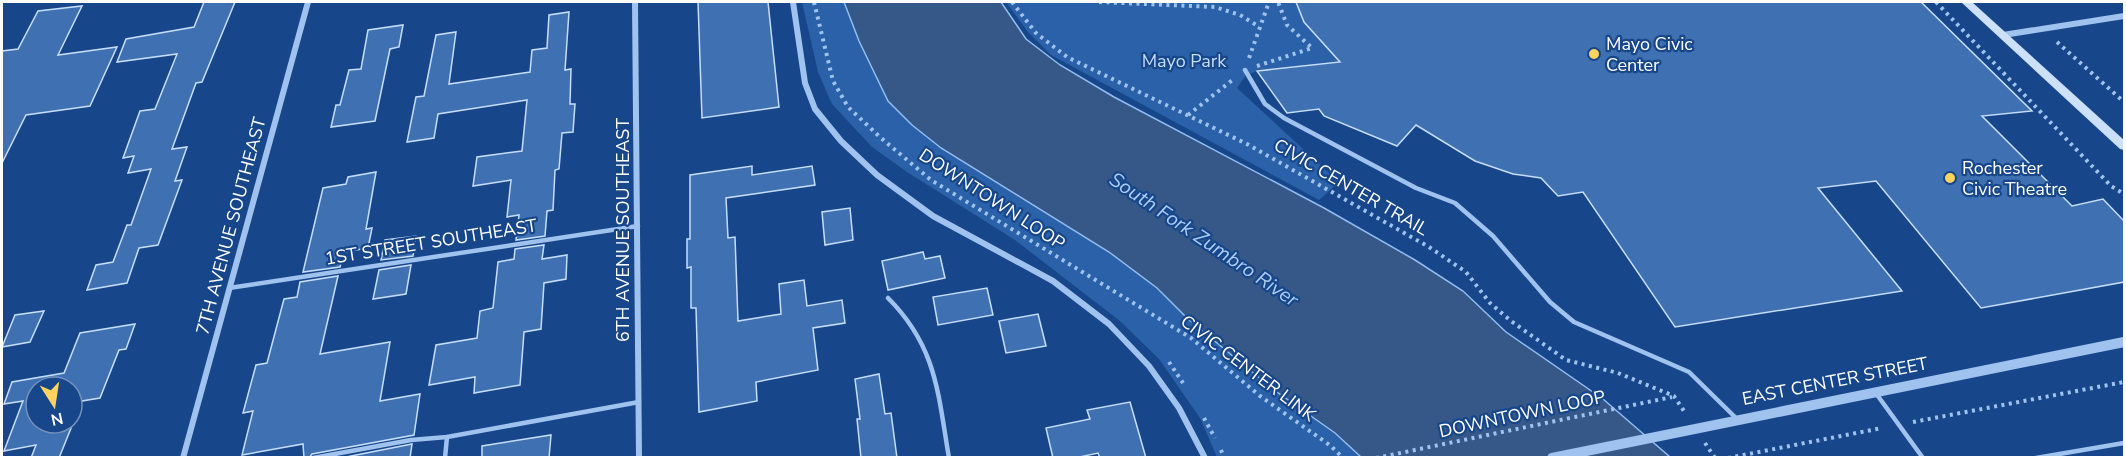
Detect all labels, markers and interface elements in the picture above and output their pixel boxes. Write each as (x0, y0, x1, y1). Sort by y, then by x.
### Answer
place label: Mayo Civic Center (1606, 32, 1693, 77)
marker: Mayo Civic Center (1587, 47, 1601, 61)
park label: Mayo Park (1142, 49, 1227, 73)
street label: 7TH AVENUE SOUTHEAST (190, 115, 272, 337)
street label: 6TH AVENUE SOUTHEAST (611, 118, 635, 342)
street label: CIVIC CENTER TRAIL (1269, 133, 1433, 241)
street label: DOWNTOWN LOOP (914, 143, 1070, 255)
place label: Rochester Civic Theatre (1962, 156, 2067, 201)
water label: South Fork Zumbro River (1104, 166, 1304, 313)
marker: Rochester Civic Theatre (1943, 171, 1957, 185)
street label: 1ST STREET SOUTHEAST (323, 213, 539, 271)
street label: CIVIC CENTER LINK (1176, 309, 1321, 427)
street label: EAST CENTER STREET (1740, 351, 1930, 411)
north arrow (24, 375, 84, 435)
street label: DOWNTOWN LOOP (1437, 385, 1607, 443)
text: N (49, 407, 65, 431)

